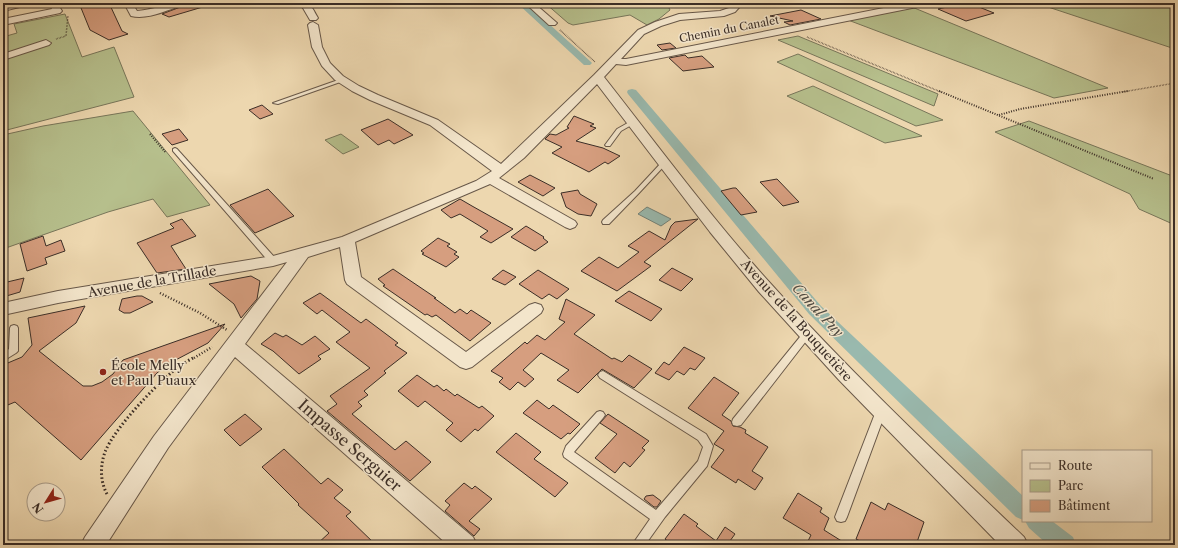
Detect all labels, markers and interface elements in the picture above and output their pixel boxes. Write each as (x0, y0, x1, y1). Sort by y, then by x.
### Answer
street label: Chemin du Canalet (678, 12, 780, 46)
street label: Avenue de la Bouquetière (737, 255, 856, 384)
street label: Avenue de la Trillade (86, 262, 217, 300)
water label: Canal Puy (788, 279, 848, 341)
place label: École Melly et Paul Puaux (111, 357, 196, 388)
marker: École Melly et Paul Puaux (98, 367, 108, 377)
street label: Impasse Serguier (294, 395, 406, 496)
legend (1022, 450, 1152, 522)
text: Route (1058, 458, 1093, 473)
text: Parc (1058, 478, 1083, 493)
north arrow (26, 482, 66, 522)
text: Bâtiment (1058, 498, 1111, 513)
text: N (29, 500, 46, 516)

